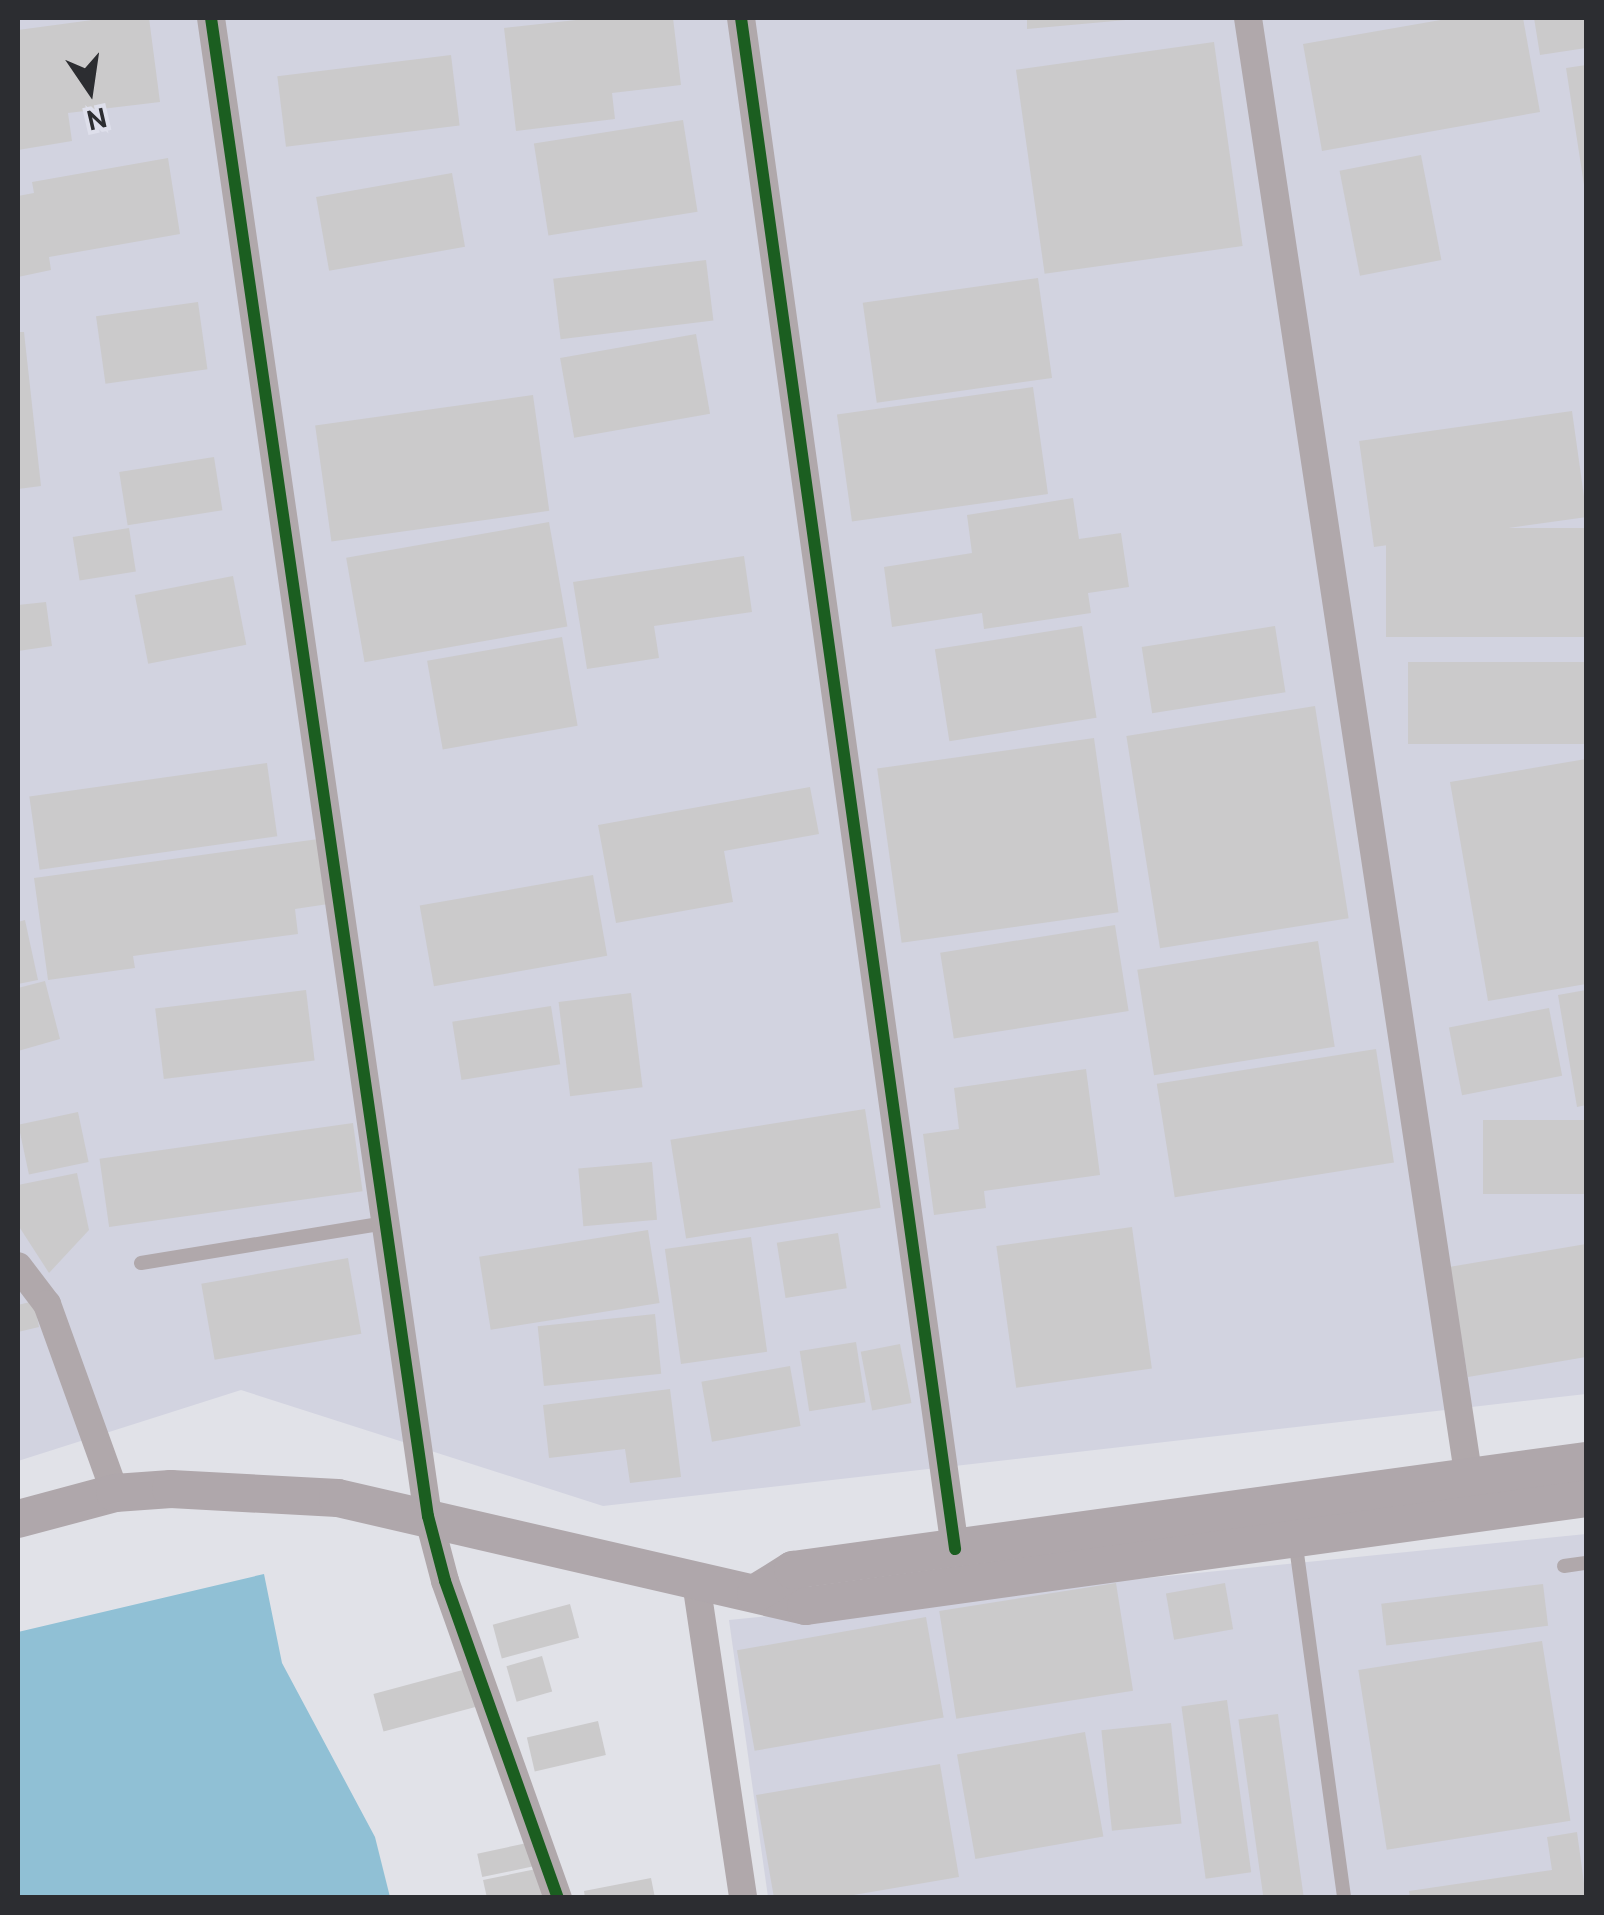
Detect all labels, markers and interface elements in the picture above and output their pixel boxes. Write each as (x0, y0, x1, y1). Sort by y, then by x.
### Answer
north arrow (40, 40, 140, 140)
text: N (83, 100, 110, 138)

